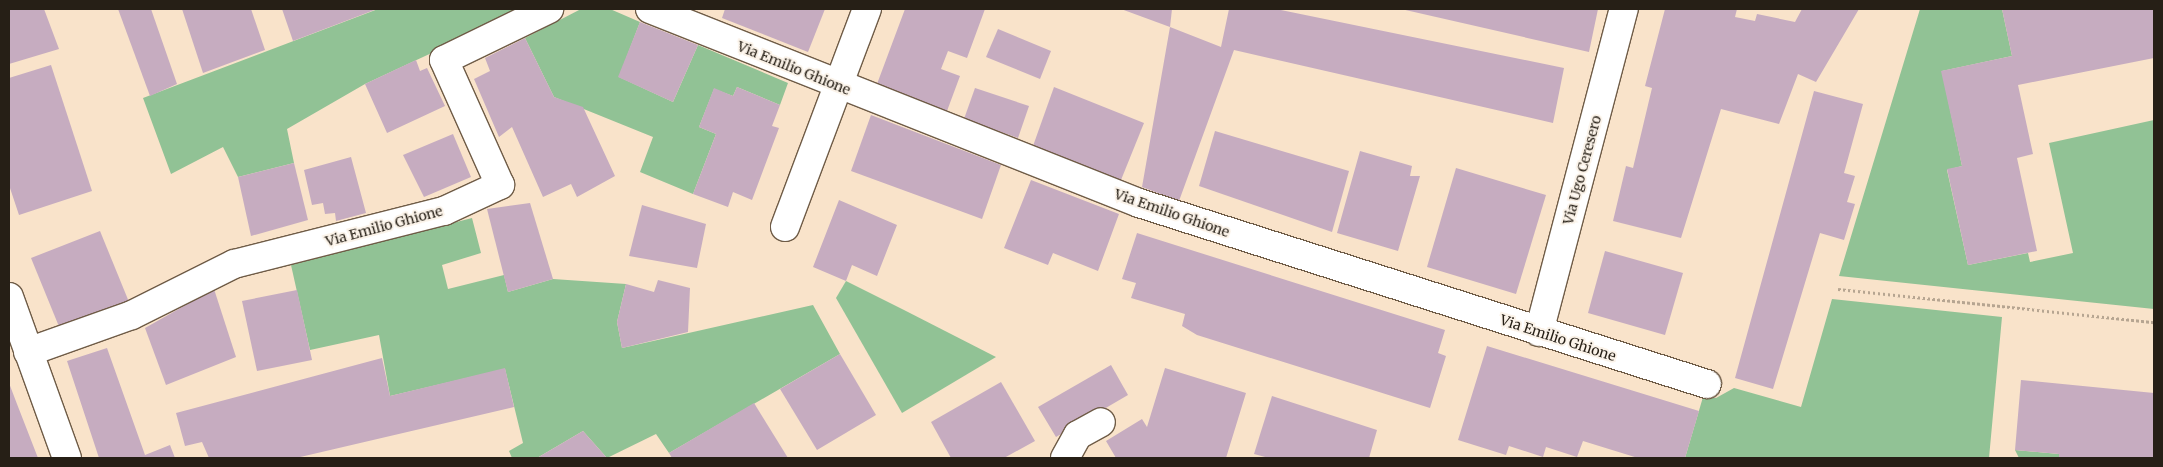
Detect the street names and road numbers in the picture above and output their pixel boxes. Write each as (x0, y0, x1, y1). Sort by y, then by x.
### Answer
street label: Via Emilio Ghione (735, 38, 853, 98)
street label: Via Ugo Ceresero (1559, 114, 1605, 226)
street label: Via Emilio Ghione (1112, 185, 1232, 241)
street label: Via Emilio Ghione (324, 202, 444, 250)
street label: Via Emilio Ghione (1498, 311, 1618, 365)

